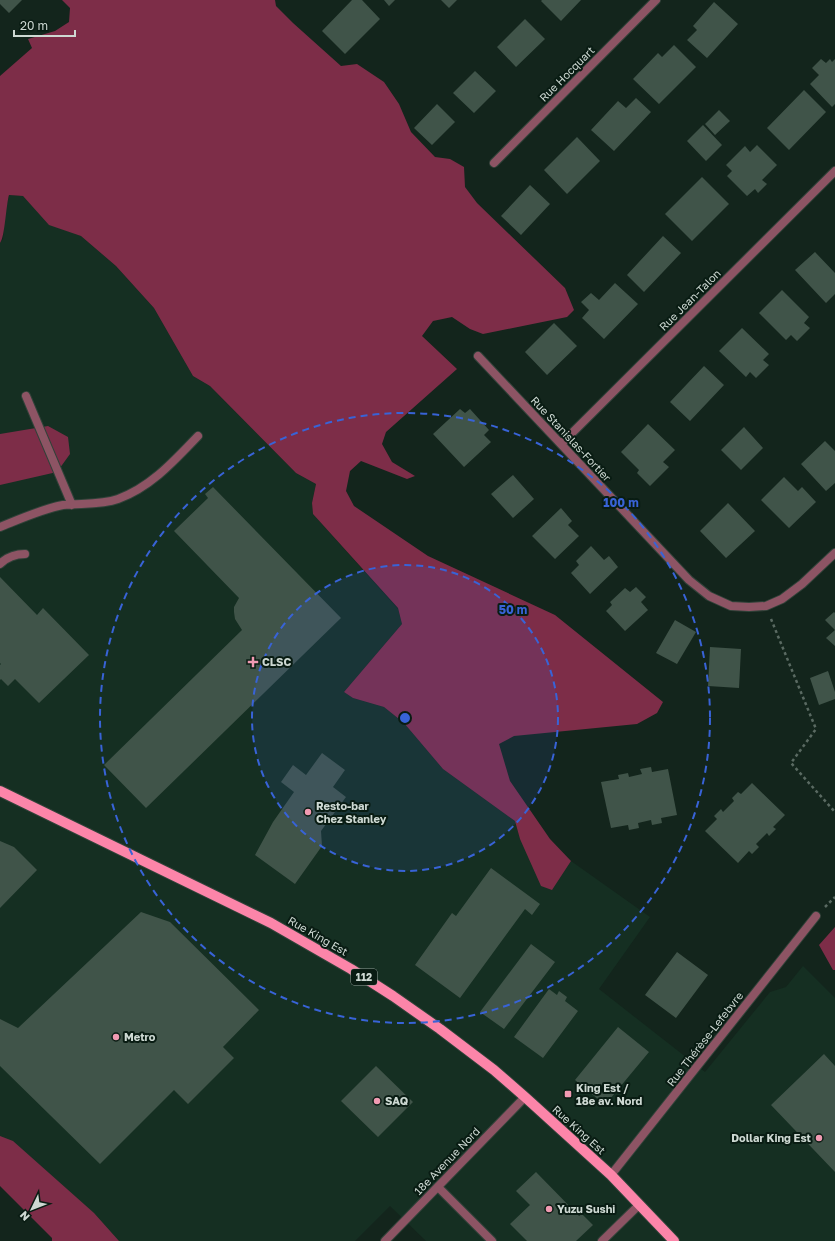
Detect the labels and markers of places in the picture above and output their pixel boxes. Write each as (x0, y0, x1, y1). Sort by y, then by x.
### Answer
place label: CLSC (262, 655, 291, 668)
marker: CLSC (247, 656, 259, 668)
centre of rings (398, 711, 412, 725)
place label: Resto-bar Chez Stanley (316, 799, 387, 825)
marker: Resto-bar Chez Stanley (303, 807, 313, 817)
place label: Metro (124, 1030, 156, 1043)
marker: Metro (111, 1032, 121, 1042)
place label: King Est / 18e av. Nord (576, 1081, 643, 1107)
marker: King Est / 18e av. Nord (563, 1089, 573, 1099)
place label: SAQ (385, 1094, 408, 1107)
marker: SAQ (372, 1096, 382, 1106)
place label: Dollar King Est (731, 1131, 812, 1144)
marker: Dollar King Est (814, 1133, 824, 1143)
place label: Yuzu Sushi (557, 1202, 615, 1215)
marker: Yuzu Sushi (544, 1204, 554, 1214)

